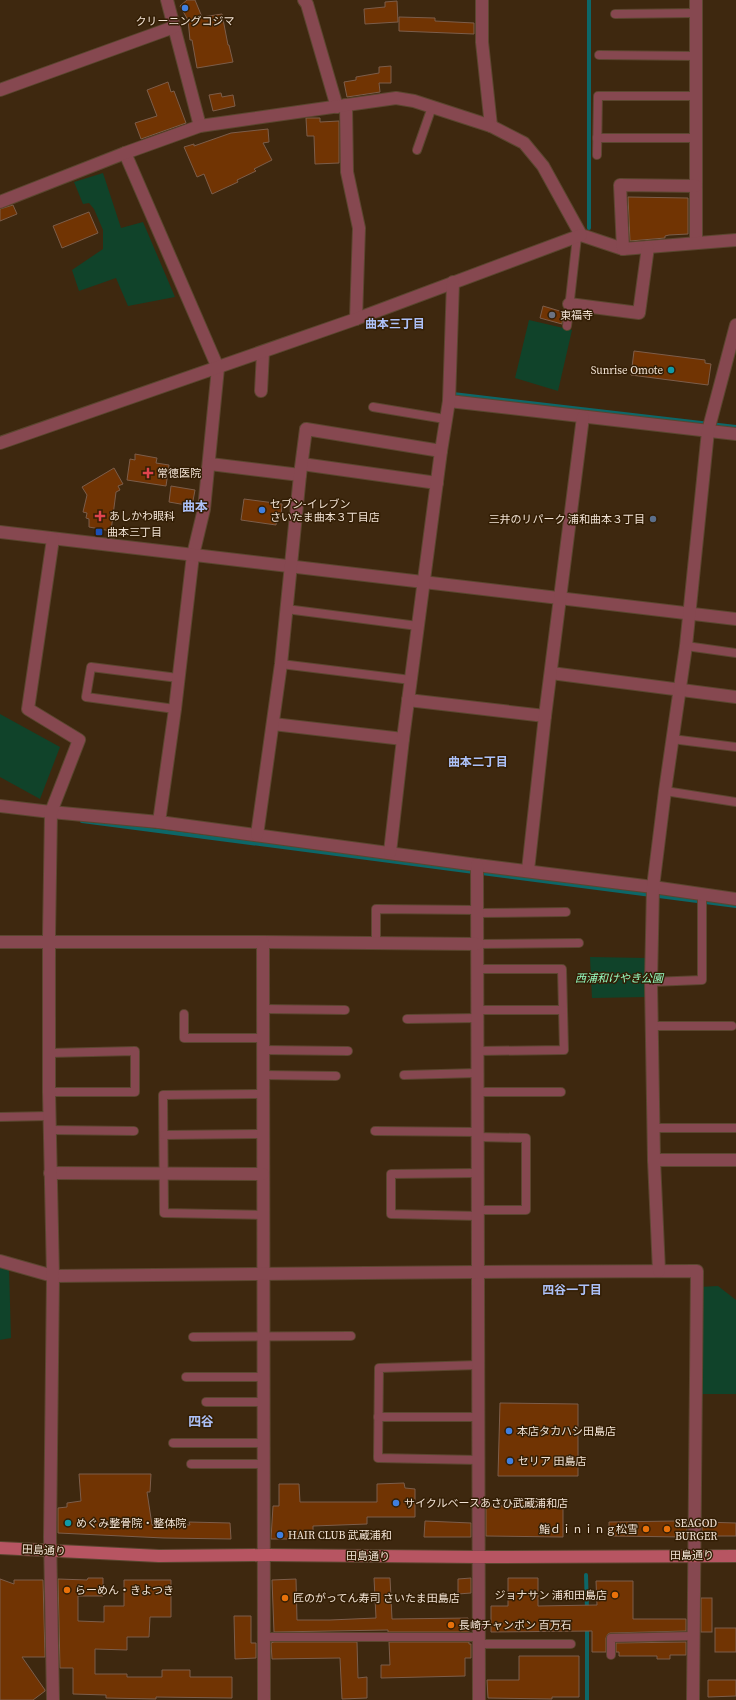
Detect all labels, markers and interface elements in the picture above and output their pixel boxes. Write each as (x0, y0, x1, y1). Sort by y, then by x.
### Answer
marker: クリーニングコジマ (180, 3, 190, 13)
place label: クリーニングコジマ (136, 14, 235, 29)
place label: 東福寺 (560, 308, 593, 323)
marker: 東福寺 (547, 310, 557, 320)
district label: 曲本三丁目 (365, 316, 425, 332)
place label: Sunrise Omote (591, 363, 663, 378)
marker: Sunrise Omote (666, 365, 676, 375)
place label: 常徳医院 (157, 466, 201, 481)
marker: 常徳医院 (142, 467, 154, 479)
place label: セブン-イレブン さいたま曲本３丁目店 (270, 497, 380, 525)
district label: 曲本 (182, 498, 208, 515)
marker: セブン-イレブン さいたま曲本３丁目店 (257, 505, 267, 515)
place label: あしかわ眼科 (109, 509, 175, 524)
marker: あしかわ眼科 (94, 510, 106, 522)
place label: 三井のリパーク 浦和曲本３丁目 (488, 512, 645, 527)
marker: 三井のリパーク 浦和曲本３丁目 (648, 514, 658, 524)
place label: 曲本三丁目 (107, 525, 162, 540)
marker: 曲本三丁目 (94, 527, 104, 537)
district label: 曲本二丁目 (448, 754, 508, 770)
park label: 西浦和けやき公園 (575, 971, 665, 986)
district label: 四谷一丁目 (542, 1282, 602, 1298)
district label: 四谷 (188, 1413, 214, 1430)
place label: 本店タカハシ田島店 (517, 1424, 616, 1439)
marker: 本店タカハシ田島店 (504, 1426, 514, 1436)
place label: セリア 田島店 (518, 1454, 587, 1469)
marker: セリア 田島店 (505, 1456, 515, 1466)
place label: サイクルベースあさひ武蔵浦和店 (404, 1496, 568, 1511)
marker: サイクルベースあさひ武蔵浦和店 (391, 1498, 401, 1508)
place label: めぐみ整骨院・整体院 (76, 1516, 186, 1531)
place label: SEAGOD BURGER (675, 1516, 718, 1544)
marker: めぐみ整骨院・整体院 (63, 1518, 73, 1528)
place label: 鮨ｄｉｎｉｎｇ松雪 (539, 1522, 638, 1537)
marker: 鮨ｄｉｎｉｎｇ松雪 (641, 1524, 651, 1534)
marker: SEAGOD BURGER (662, 1524, 672, 1534)
place label: HAIR CLUB 武蔵浦和 (288, 1528, 392, 1543)
marker: HAIR CLUB 武蔵浦和 (275, 1530, 285, 1540)
street label: 田島通り (22, 1542, 66, 1559)
street label: 田島通り (670, 1548, 714, 1563)
street label: 田島通り (346, 1549, 390, 1564)
place label: らーめん・きよつき (75, 1583, 174, 1598)
marker: らーめん・きよつき (62, 1585, 72, 1595)
place label: ジョナサン 浦和田島店 (494, 1588, 607, 1603)
marker: ジョナサン 浦和田島店 (610, 1590, 620, 1600)
place label: 匠のがってん寿司 さいたま田島店 (293, 1591, 460, 1606)
marker: 匠のがってん寿司 さいたま田島店 (280, 1593, 290, 1603)
place label: 長崎チャンポン 百万石 (459, 1618, 571, 1633)
marker: 長崎チャンポン 百万石 (446, 1620, 456, 1630)

